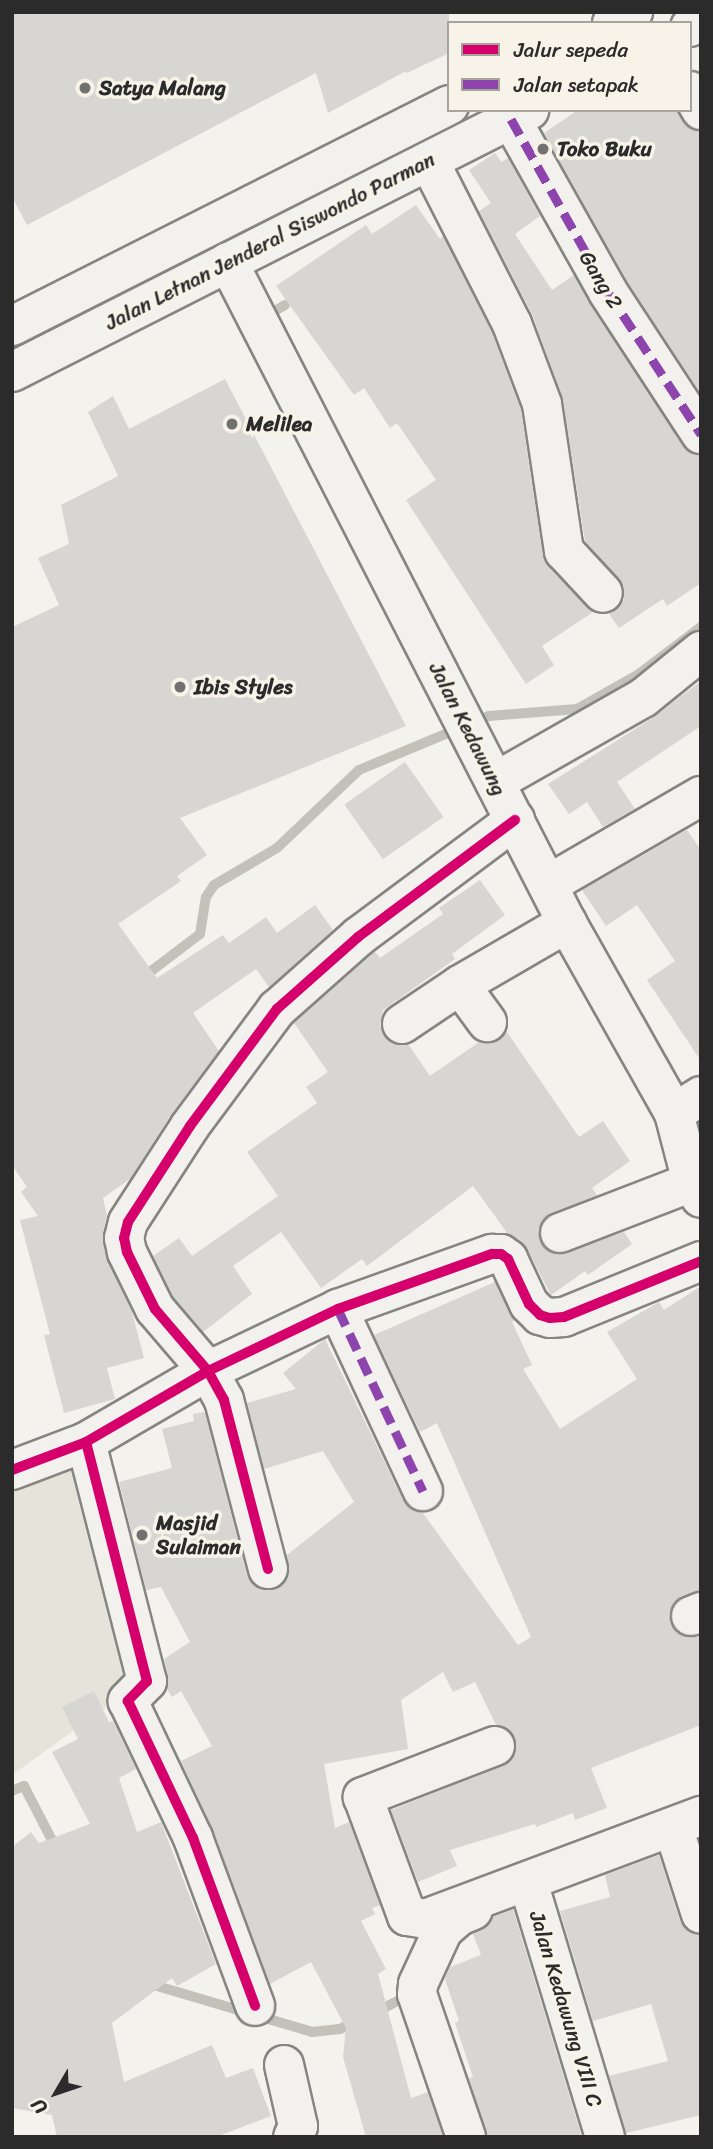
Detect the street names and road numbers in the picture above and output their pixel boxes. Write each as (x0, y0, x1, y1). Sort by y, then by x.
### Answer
street label: Jalan Letnan Jenderal Siswondo Parman (100, 146, 440, 336)
street label: Gang 2 (574, 246, 628, 314)
street label: Jalan Kedawung (423, 658, 513, 800)
street label: Jalan Kedawung VIII C (524, 1908, 608, 2110)

